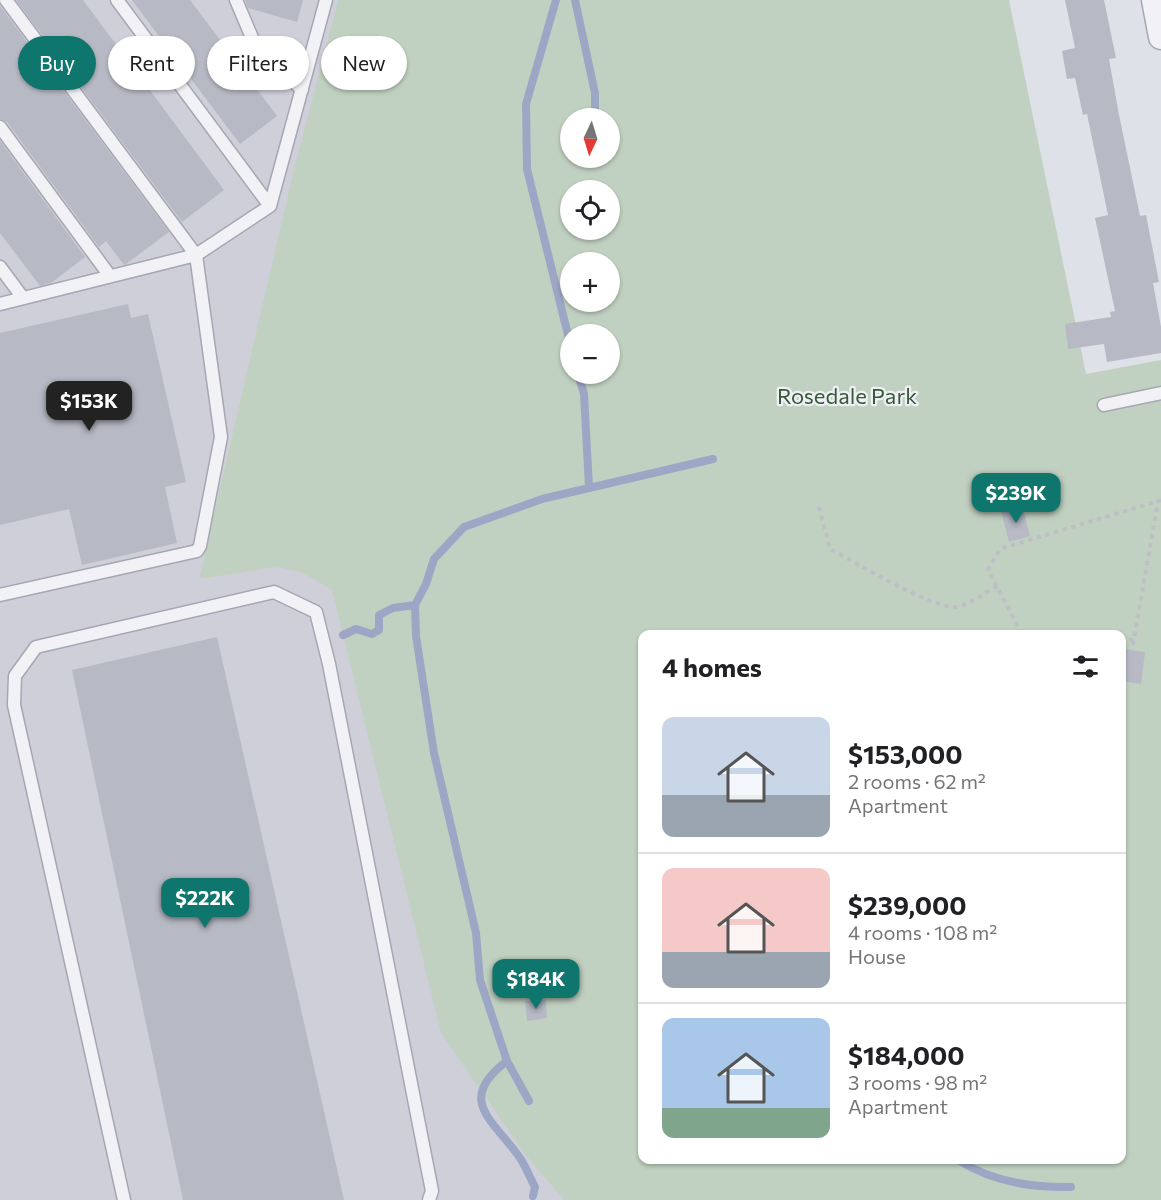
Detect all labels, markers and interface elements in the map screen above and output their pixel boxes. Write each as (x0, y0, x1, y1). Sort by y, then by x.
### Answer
chip: Buy (18, 36, 96, 90)
chip: Rent (108, 36, 195, 90)
chip: Filters (207, 36, 309, 90)
chip: New (321, 36, 407, 90)
north arrow (560, 108, 620, 168)
map controls (560, 108, 620, 384)
button: locate (560, 180, 620, 240)
button: + (560, 252, 620, 312)
button: − (560, 324, 620, 384)
pin: $153K (47, 381, 131, 432)
park label: Rosedale Park (777, 382, 917, 409)
text: $153K (60, 388, 118, 412)
pin: $239K (974, 473, 1058, 524)
text: $239K (986, 480, 1046, 504)
icon: filters (1069, 650, 1102, 683)
text: 4 homes (662, 651, 762, 682)
text: $153,000 (848, 738, 963, 769)
icon: home (710, 741, 782, 813)
text: 2 rooms · 62 m² (848, 769, 986, 793)
text: Apartment (848, 793, 948, 817)
pin: $222K (163, 878, 247, 929)
text: $222K (175, 885, 235, 909)
text: $239,000 (848, 889, 967, 920)
icon: home (710, 892, 782, 964)
text: 4 rooms · 108 m² (848, 920, 997, 944)
text: House (848, 944, 906, 968)
pin: $184K (494, 959, 578, 1010)
text: $184K (506, 966, 566, 990)
text: $184,000 (848, 1039, 965, 1070)
icon: home (710, 1042, 782, 1114)
text: 3 rooms · 98 m² (848, 1070, 987, 1094)
text: Apartment (848, 1094, 948, 1118)

